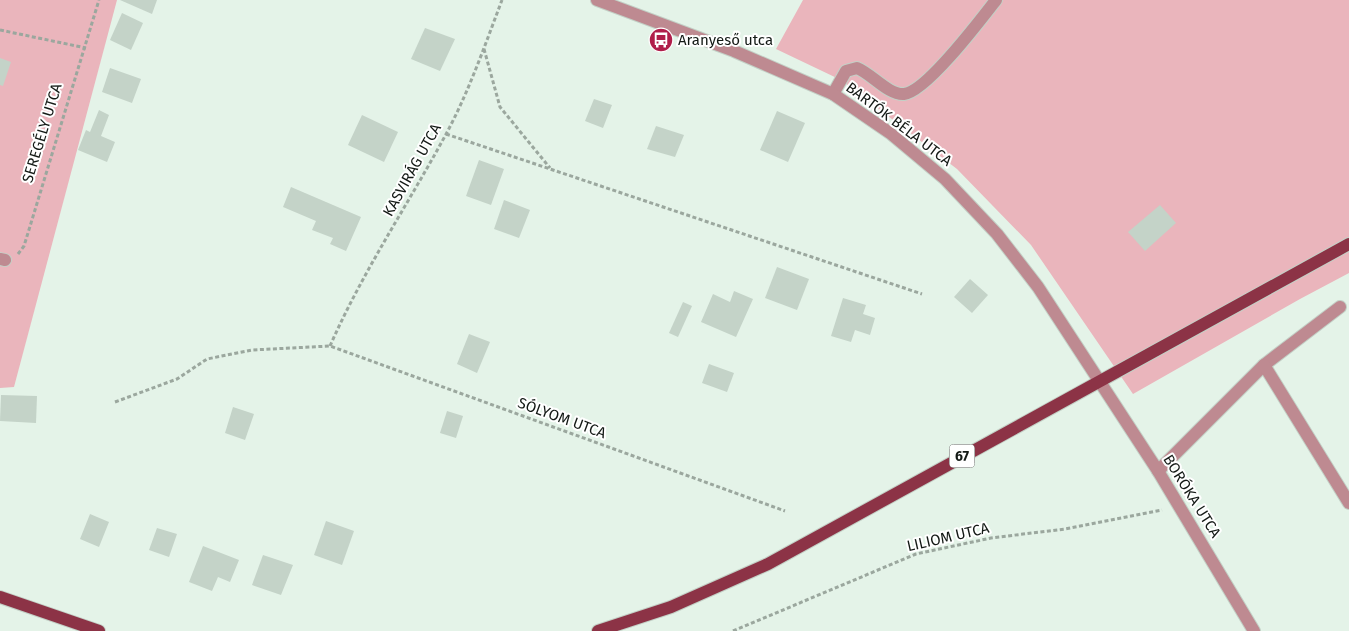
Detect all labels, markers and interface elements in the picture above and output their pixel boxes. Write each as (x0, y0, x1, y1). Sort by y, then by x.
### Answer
bus stop icon: Aranyeső utca (648, 27, 674, 53)
place label: Aranyeső utca (678, 31, 773, 49)
street label: BARTÓK BÉLA UTCA (842, 78, 956, 170)
street label: SEREGÉLY UTCA (18, 81, 66, 185)
street label: KASVIRÁG UTCA (379, 120, 445, 219)
street label: SÓLYOM UTCA (515, 394, 609, 442)
road number: 67 (950, 444, 974, 468)
street label: BORÓKA UTCA (1159, 451, 1225, 541)
street label: LILIOM UTCA (905, 519, 991, 555)

